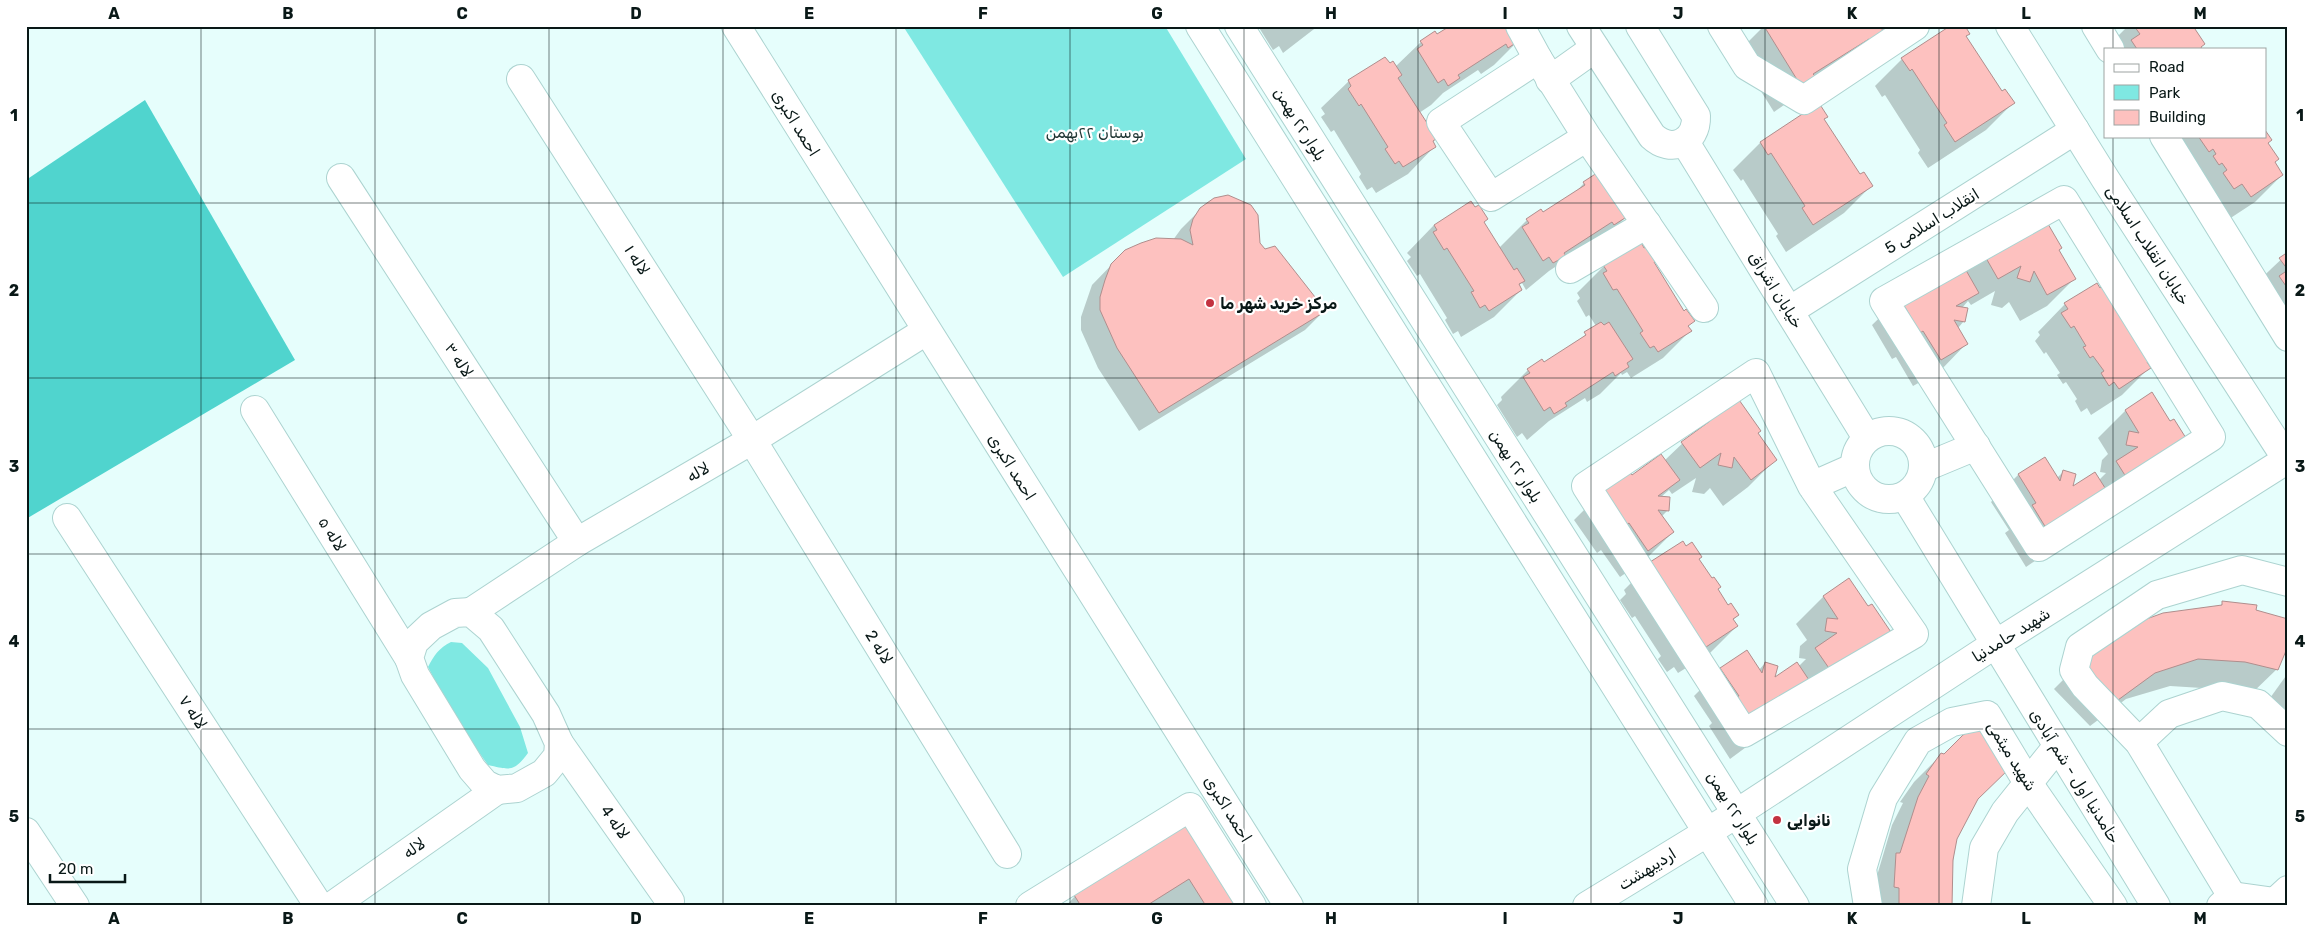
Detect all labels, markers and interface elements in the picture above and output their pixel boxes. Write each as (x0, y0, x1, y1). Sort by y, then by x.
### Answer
text: A (108, 4, 120, 23)
text: B (282, 4, 294, 23)
text: C (456, 4, 468, 23)
text: D (630, 4, 642, 23)
text: E (804, 4, 814, 23)
text: F (978, 4, 988, 23)
text: G (1151, 4, 1163, 23)
text: H (1325, 4, 1337, 23)
text: I (1502, 4, 1508, 23)
text: J (1673, 4, 1683, 23)
text: K (1847, 4, 1858, 23)
text: L (2021, 4, 2031, 23)
text: M (2193, 4, 2207, 23)
legend (2104, 48, 2266, 138)
text: Road (2149, 58, 2185, 76)
street label: بلوار ۲۲ بهمن (1269, 84, 1330, 165)
text: Park (2149, 84, 2180, 102)
street label: احمد اکبری (767, 86, 824, 160)
text: 1 (10, 106, 18, 125)
text: 1 (2296, 106, 2304, 125)
text: Building (2149, 108, 2206, 126)
park label: بوستان ۲۲بهمن (1046, 123, 1144, 143)
street label: خیابان انقلاب اسلامی (2102, 181, 2194, 309)
street label: انقلاب اسلامی 5 (1881, 184, 1983, 258)
street label: لاله ۱ (620, 241, 654, 279)
street label: خیابان اشراق (1744, 248, 1807, 332)
text: 2 (9, 281, 19, 300)
text: 2 (2295, 281, 2305, 300)
place label: مرکز خرید شهر ما (1220, 294, 1337, 313)
marker: مرکز خرید شهر ما (1204, 297, 1216, 309)
street label: لاله ۳ (441, 339, 477, 381)
street label: بلوار ۲۲ بهمن (1485, 426, 1546, 507)
street label: احمد اکبری (983, 430, 1040, 504)
text: 3 (9, 457, 19, 476)
text: 3 (2295, 457, 2305, 476)
street label: لاله (683, 458, 713, 486)
street label: لاله ۵ (314, 513, 350, 555)
street label: شهید حامدنیا (1968, 604, 2054, 667)
street label: لاله 2 (861, 627, 897, 667)
text: 4 (9, 632, 20, 651)
text: 4 (2295, 632, 2306, 651)
street label: لاله ۷ (175, 691, 211, 733)
street label: حامدنیا اول - شم آبادی (2025, 705, 2124, 847)
street label: شهید میثمی (1982, 717, 2041, 795)
street label: بلوار ۲۲ بهمن (1702, 768, 1763, 849)
street label: احمد اکبری (1199, 772, 1256, 846)
street label: لاله 4 (597, 801, 633, 843)
text: 5 (9, 807, 19, 826)
text: 5 (2295, 807, 2305, 826)
place label: نانوایی (1787, 811, 1831, 830)
marker: نانوایی (1771, 814, 1783, 826)
street label: لاله (399, 834, 429, 862)
street label: اردیبهشت (1614, 844, 1680, 895)
scale bar (50, 852, 125, 884)
text: 20 m (58, 860, 93, 878)
text: A (108, 909, 120, 928)
text: B (282, 909, 294, 928)
text: C (456, 909, 468, 928)
text: D (630, 909, 642, 928)
text: E (804, 909, 814, 928)
text: F (978, 909, 988, 928)
text: G (1151, 909, 1163, 928)
text: H (1325, 909, 1337, 928)
text: I (1502, 909, 1508, 928)
text: J (1673, 909, 1683, 928)
text: K (1847, 909, 1858, 928)
text: L (2021, 909, 2031, 928)
text: M (2193, 909, 2207, 928)

